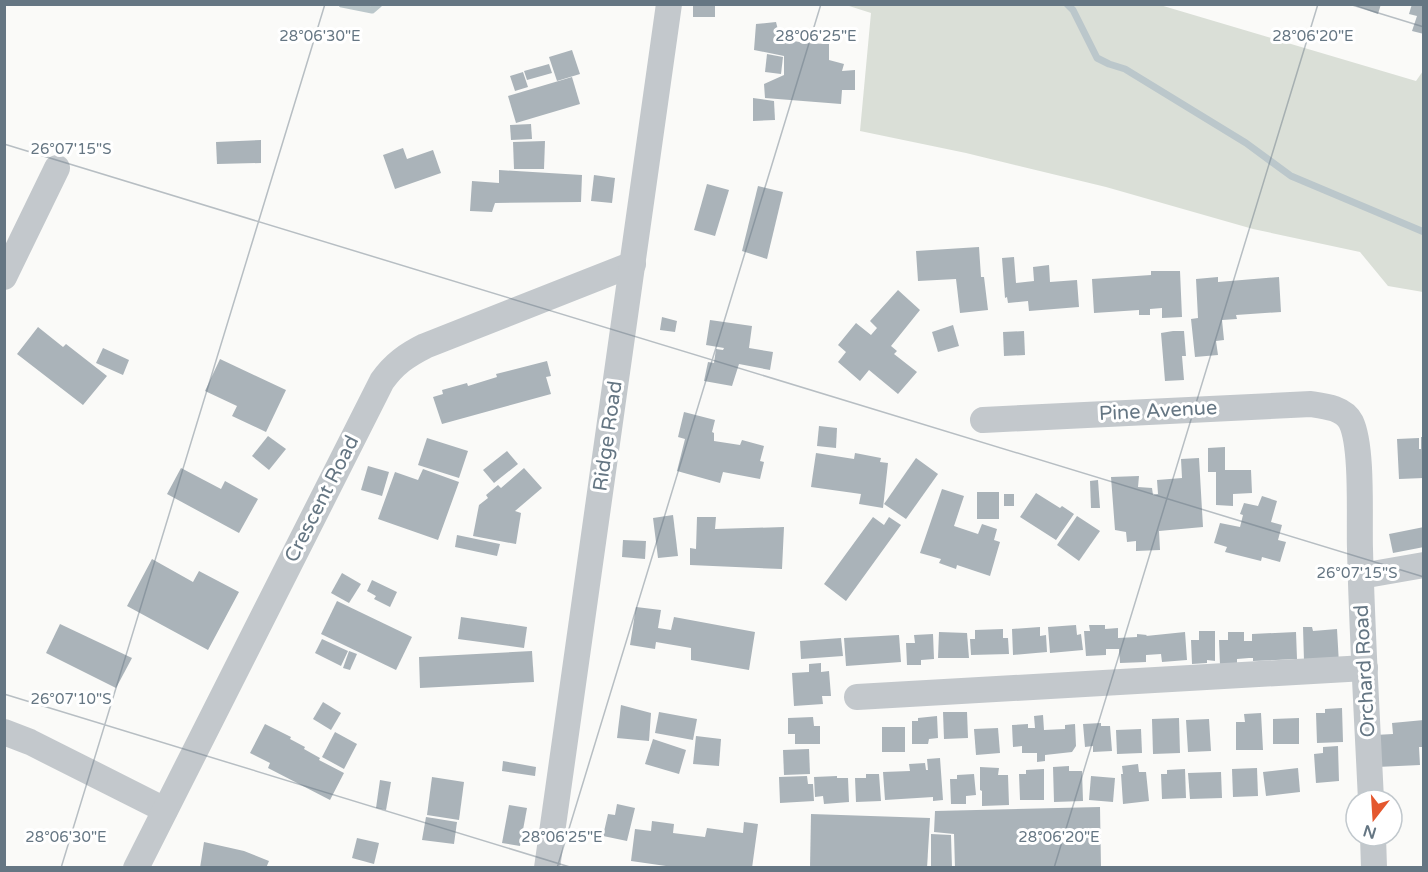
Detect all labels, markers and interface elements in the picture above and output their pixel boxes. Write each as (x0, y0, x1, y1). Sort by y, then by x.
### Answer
text: 28°06'30"E (279, 27, 361, 45)
text: 28°06'25"E (775, 27, 857, 45)
text: 28°06'20"E (1272, 27, 1354, 45)
text: 26°07'15"S (31, 140, 111, 158)
street label: Ridge Road (588, 379, 628, 493)
street label: Pine Avenue (1098, 396, 1218, 426)
street label: Crescent Road (280, 432, 364, 566)
text: 26°07'15"S (1317, 564, 1397, 582)
street label: Orchard Road (1350, 604, 1380, 738)
text: 26°07'10"S (31, 690, 111, 708)
north arrow (1344, 788, 1404, 848)
text: N (1361, 820, 1379, 843)
text: 28°06'30"E (25, 828, 107, 846)
text: 28°06'25"E (521, 828, 603, 846)
text: 28°06'20"E (1018, 828, 1100, 846)

